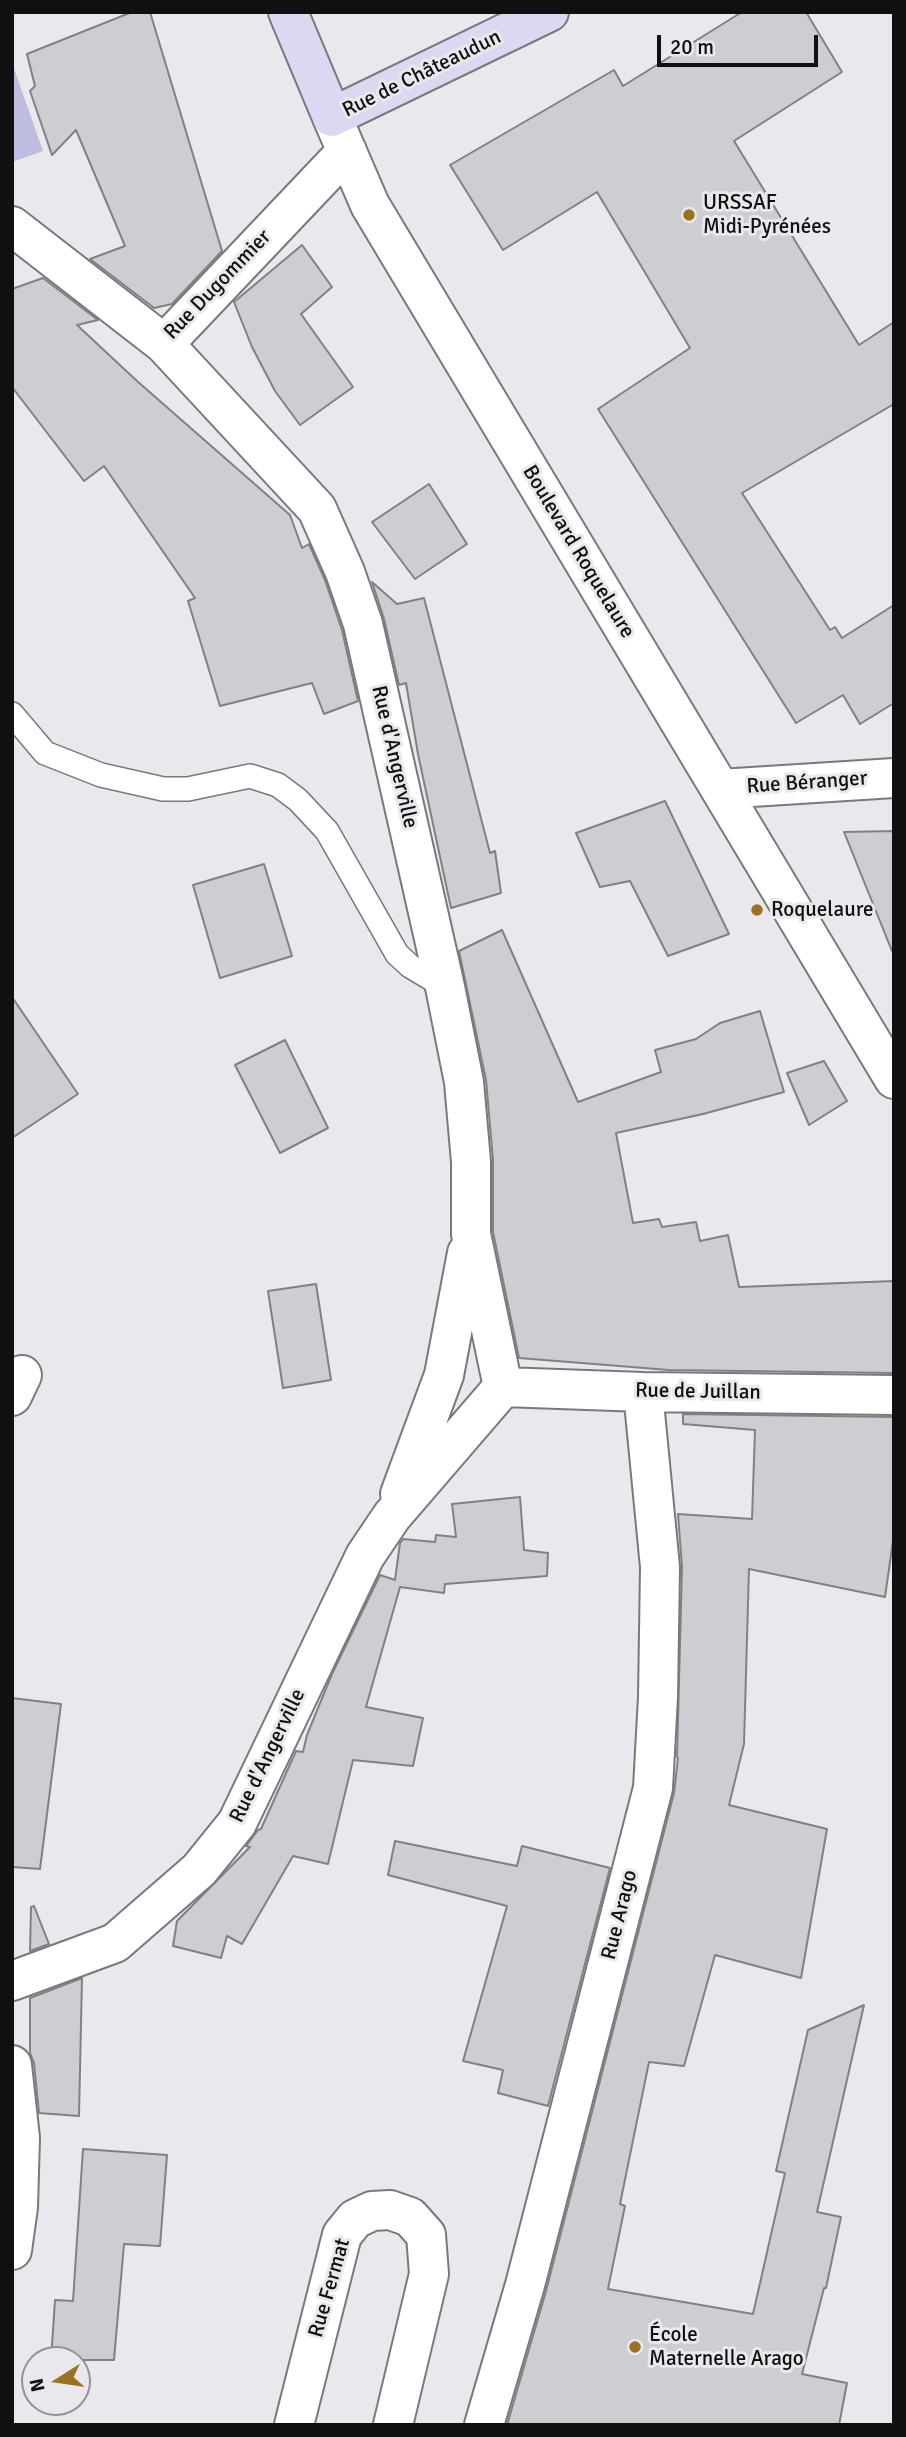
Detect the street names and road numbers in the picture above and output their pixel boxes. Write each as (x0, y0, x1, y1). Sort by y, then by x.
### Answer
street label: Rue de Châteaudun (339, 25, 505, 123)
street label: Rue Dugommier (159, 225, 277, 345)
street label: Boulevard Roquelaure (516, 461, 640, 643)
street label: Rue d'Angerville (365, 683, 423, 831)
street label: Rue Béranger (746, 766, 868, 800)
street label: Rue de Juillan (635, 1378, 761, 1406)
street label: Rue d'Angerville (225, 1685, 311, 1827)
street label: Rue Arago (597, 1867, 643, 1963)
street label: Rue Fermat (304, 2236, 356, 2340)

